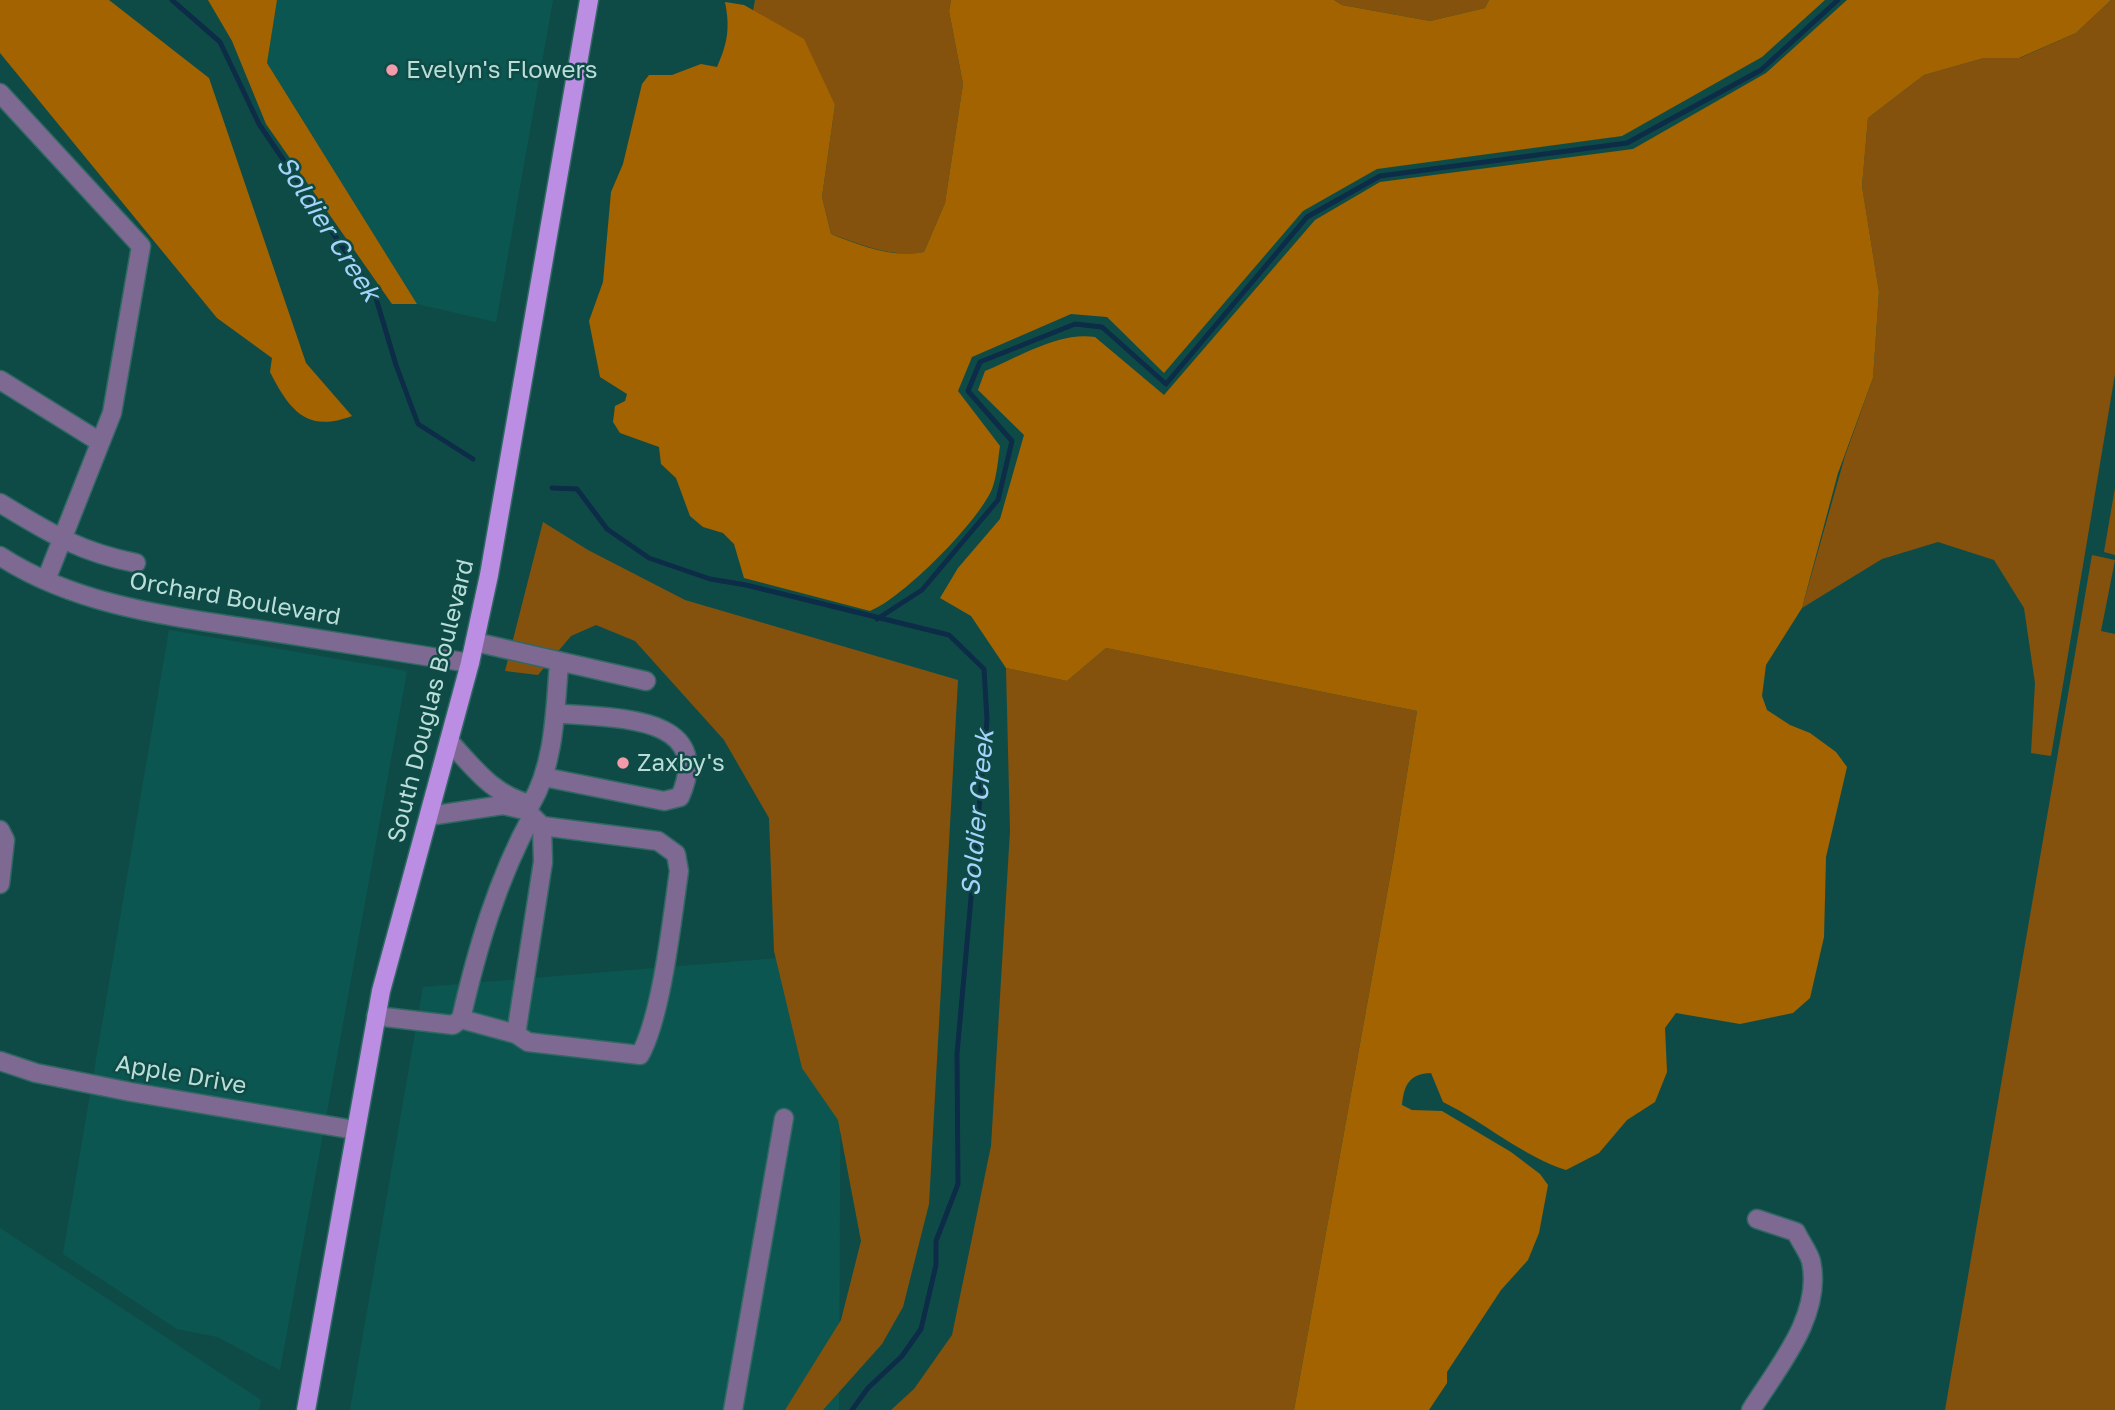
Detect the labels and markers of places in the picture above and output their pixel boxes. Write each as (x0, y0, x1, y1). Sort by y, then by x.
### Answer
place label: Evelyn's Flowers (406, 56, 598, 84)
marker: Evelyn's Flowers (384, 62, 400, 78)
place label: Zaxby's (637, 749, 725, 777)
marker: Zaxby's (615, 755, 631, 771)

